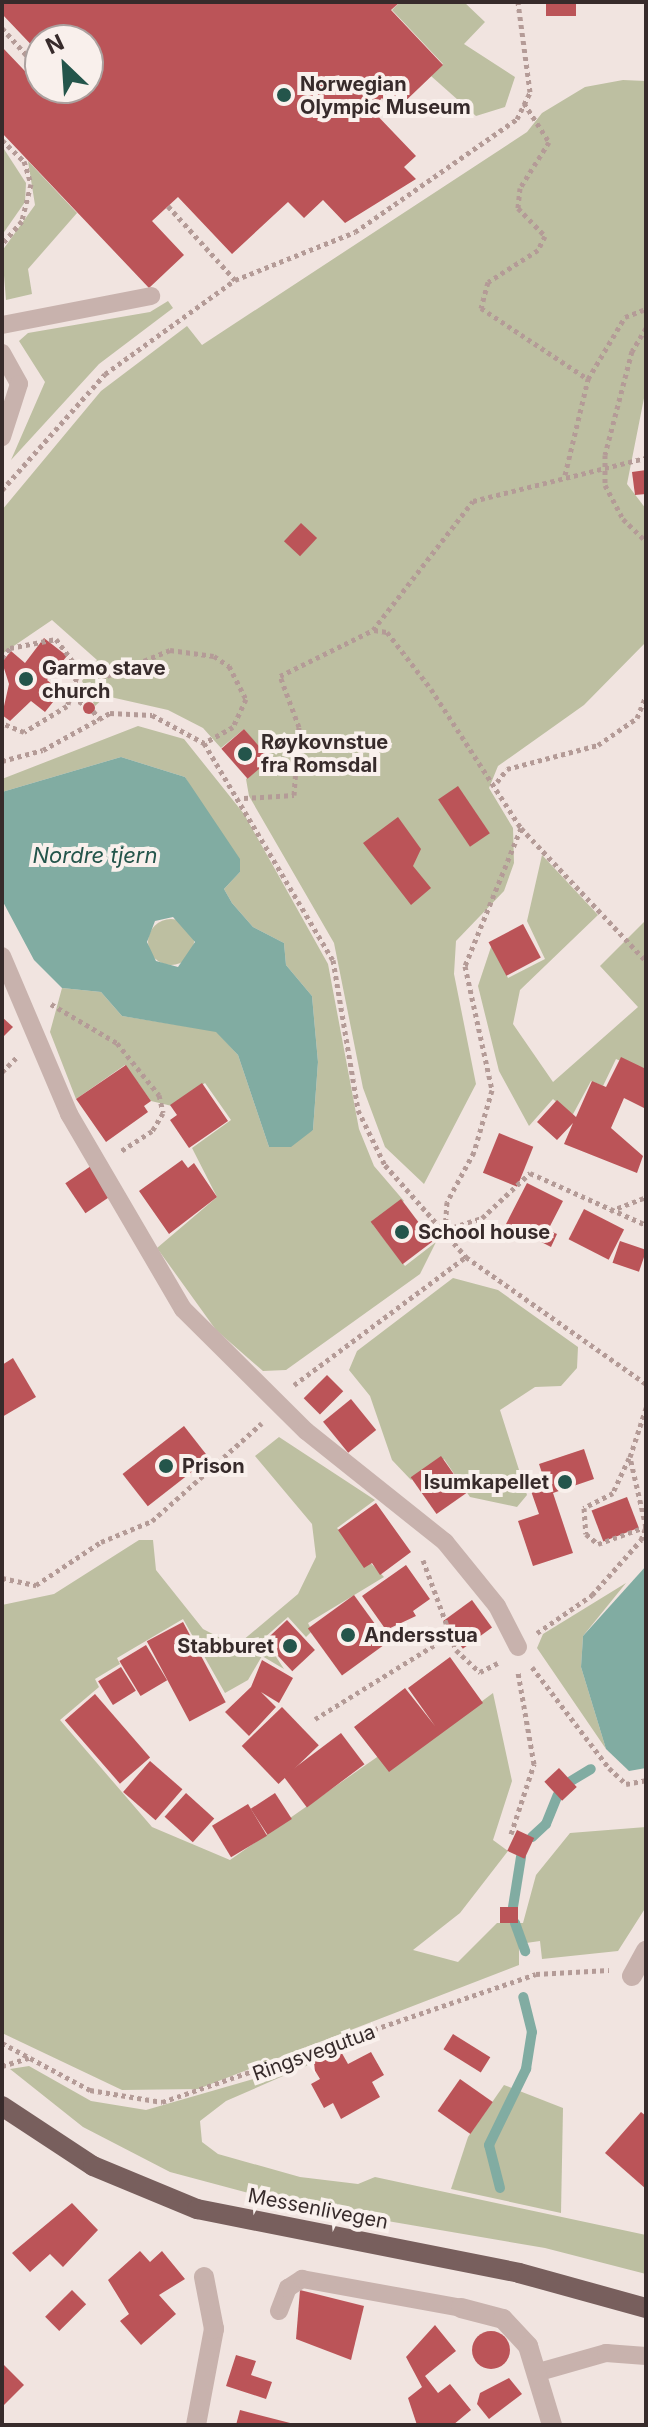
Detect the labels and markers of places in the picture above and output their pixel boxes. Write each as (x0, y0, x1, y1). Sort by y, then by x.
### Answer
place label: Norwegian Olympic Museum (300, 72, 471, 119)
marker: Norwegian Olympic Museum (275, 86, 293, 104)
place label: Garmo stave church (42, 656, 166, 703)
marker: Garmo stave church (17, 670, 35, 688)
place label: Røykovnstue fra Romsdal (261, 730, 388, 777)
marker: Røykovnstue fra Romsdal (236, 745, 254, 763)
place label: School house (418, 1220, 550, 1244)
marker: School house (393, 1223, 411, 1241)
place label: Prison (182, 1454, 245, 1478)
marker: Prison (157, 1457, 175, 1475)
place label: Isumkapellet (424, 1470, 549, 1494)
marker: Isumkapellet (556, 1473, 574, 1491)
place label: Andersstua (364, 1623, 478, 1647)
marker: Andersstua (339, 1626, 357, 1644)
place label: Stabburet (177, 1634, 274, 1658)
marker: Stabburet (281, 1637, 299, 1655)

